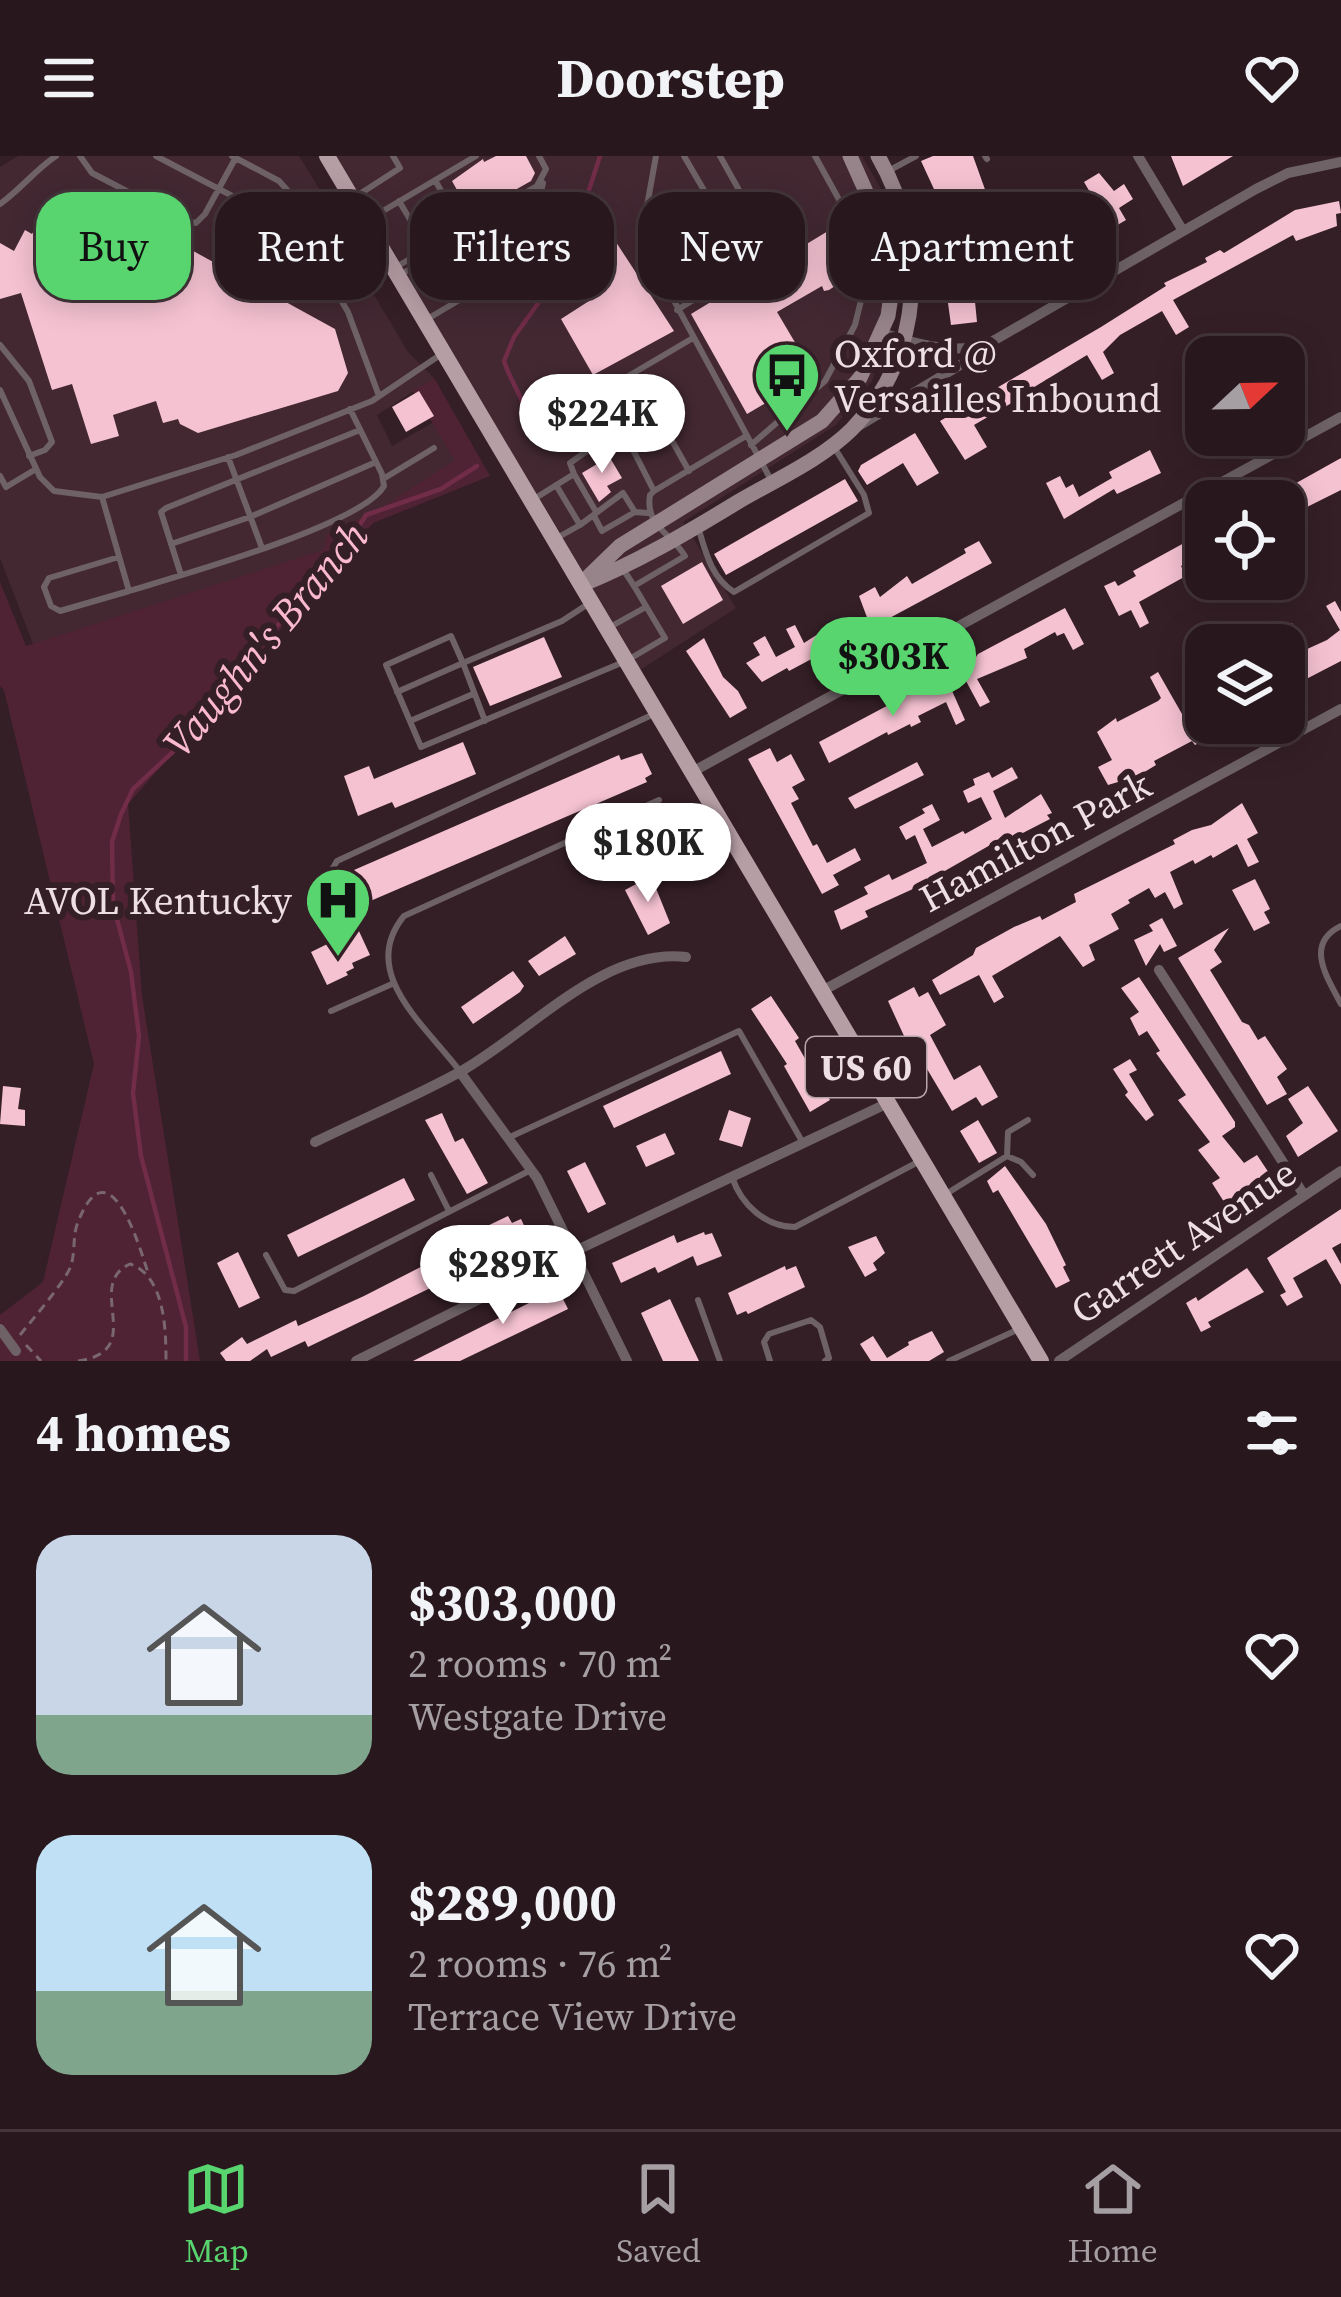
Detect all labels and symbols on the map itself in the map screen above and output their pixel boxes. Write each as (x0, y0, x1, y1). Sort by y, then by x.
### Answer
place label: Oxford @ Versailles Inbound (834, 327, 1161, 425)
north arrow (1185, 336, 1305, 456)
bus stop icon: Oxford @ Versailles Inbound (752, 340, 822, 434)
pin: $224K (518, 374, 686, 476)
water label: Vaughn's Branch (149, 508, 381, 770)
pin: $303K (809, 617, 977, 719)
street label: Hamilton Park (910, 758, 1161, 925)
pin: $180K (564, 803, 732, 905)
hospital icon: AVOL Kentucky (303, 865, 373, 959)
place label: AVOL Kentucky (24, 874, 292, 927)
road number: US 60 (806, 1037, 926, 1097)
street label: Garrett Avenue (1060, 1146, 1307, 1337)
pin: $289K (419, 1225, 587, 1327)

